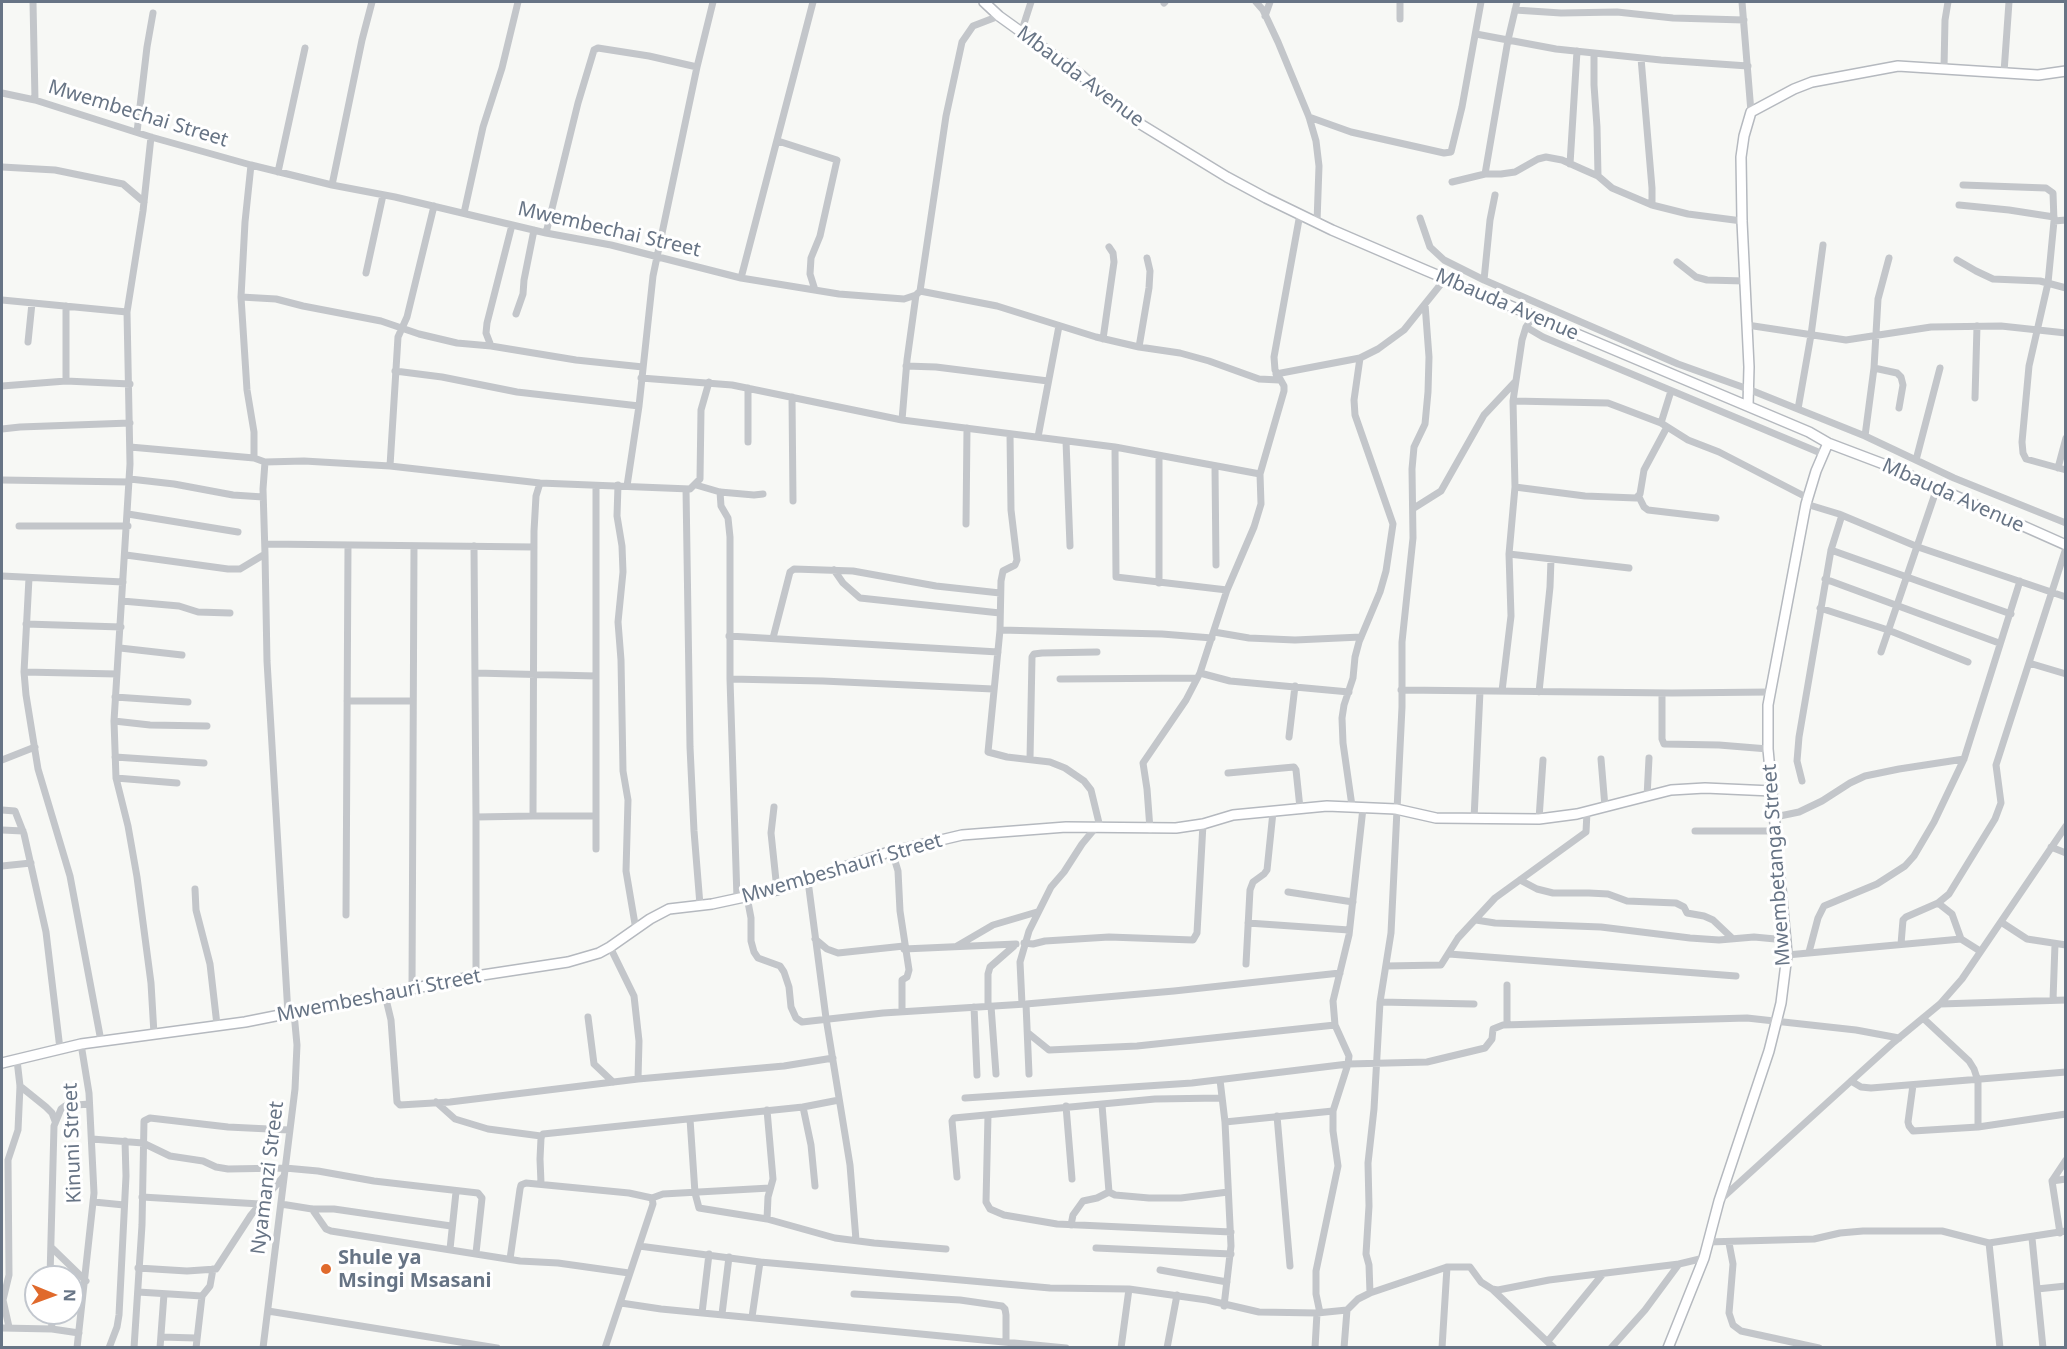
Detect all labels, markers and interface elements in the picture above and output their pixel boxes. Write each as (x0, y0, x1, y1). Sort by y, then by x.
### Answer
street label: Mbauda Avenue (1012, 21, 1148, 133)
street label: Mwembechai Street (45, 75, 231, 153)
street label: Mwembechai Street (515, 197, 703, 263)
street label: Mbauda Avenue (1432, 264, 1582, 346)
street label: Mbauda Avenue (1878, 454, 2028, 538)
street label: Mwembetanga Street (1758, 763, 1796, 967)
street label: Mwembeshauri Street (739, 829, 945, 909)
street label: Mwembeshauri Street (275, 964, 483, 1028)
street label: Kinuni Street (59, 1082, 87, 1204)
street label: Nyamanzi Street (247, 1100, 289, 1256)
place label: Shule ya Msingi Msasani (338, 1246, 492, 1293)
marker: Shule ya Msingi Msasani (319, 1262, 333, 1276)
north arrow (24, 1265, 84, 1325)
text: N (59, 1289, 81, 1302)

